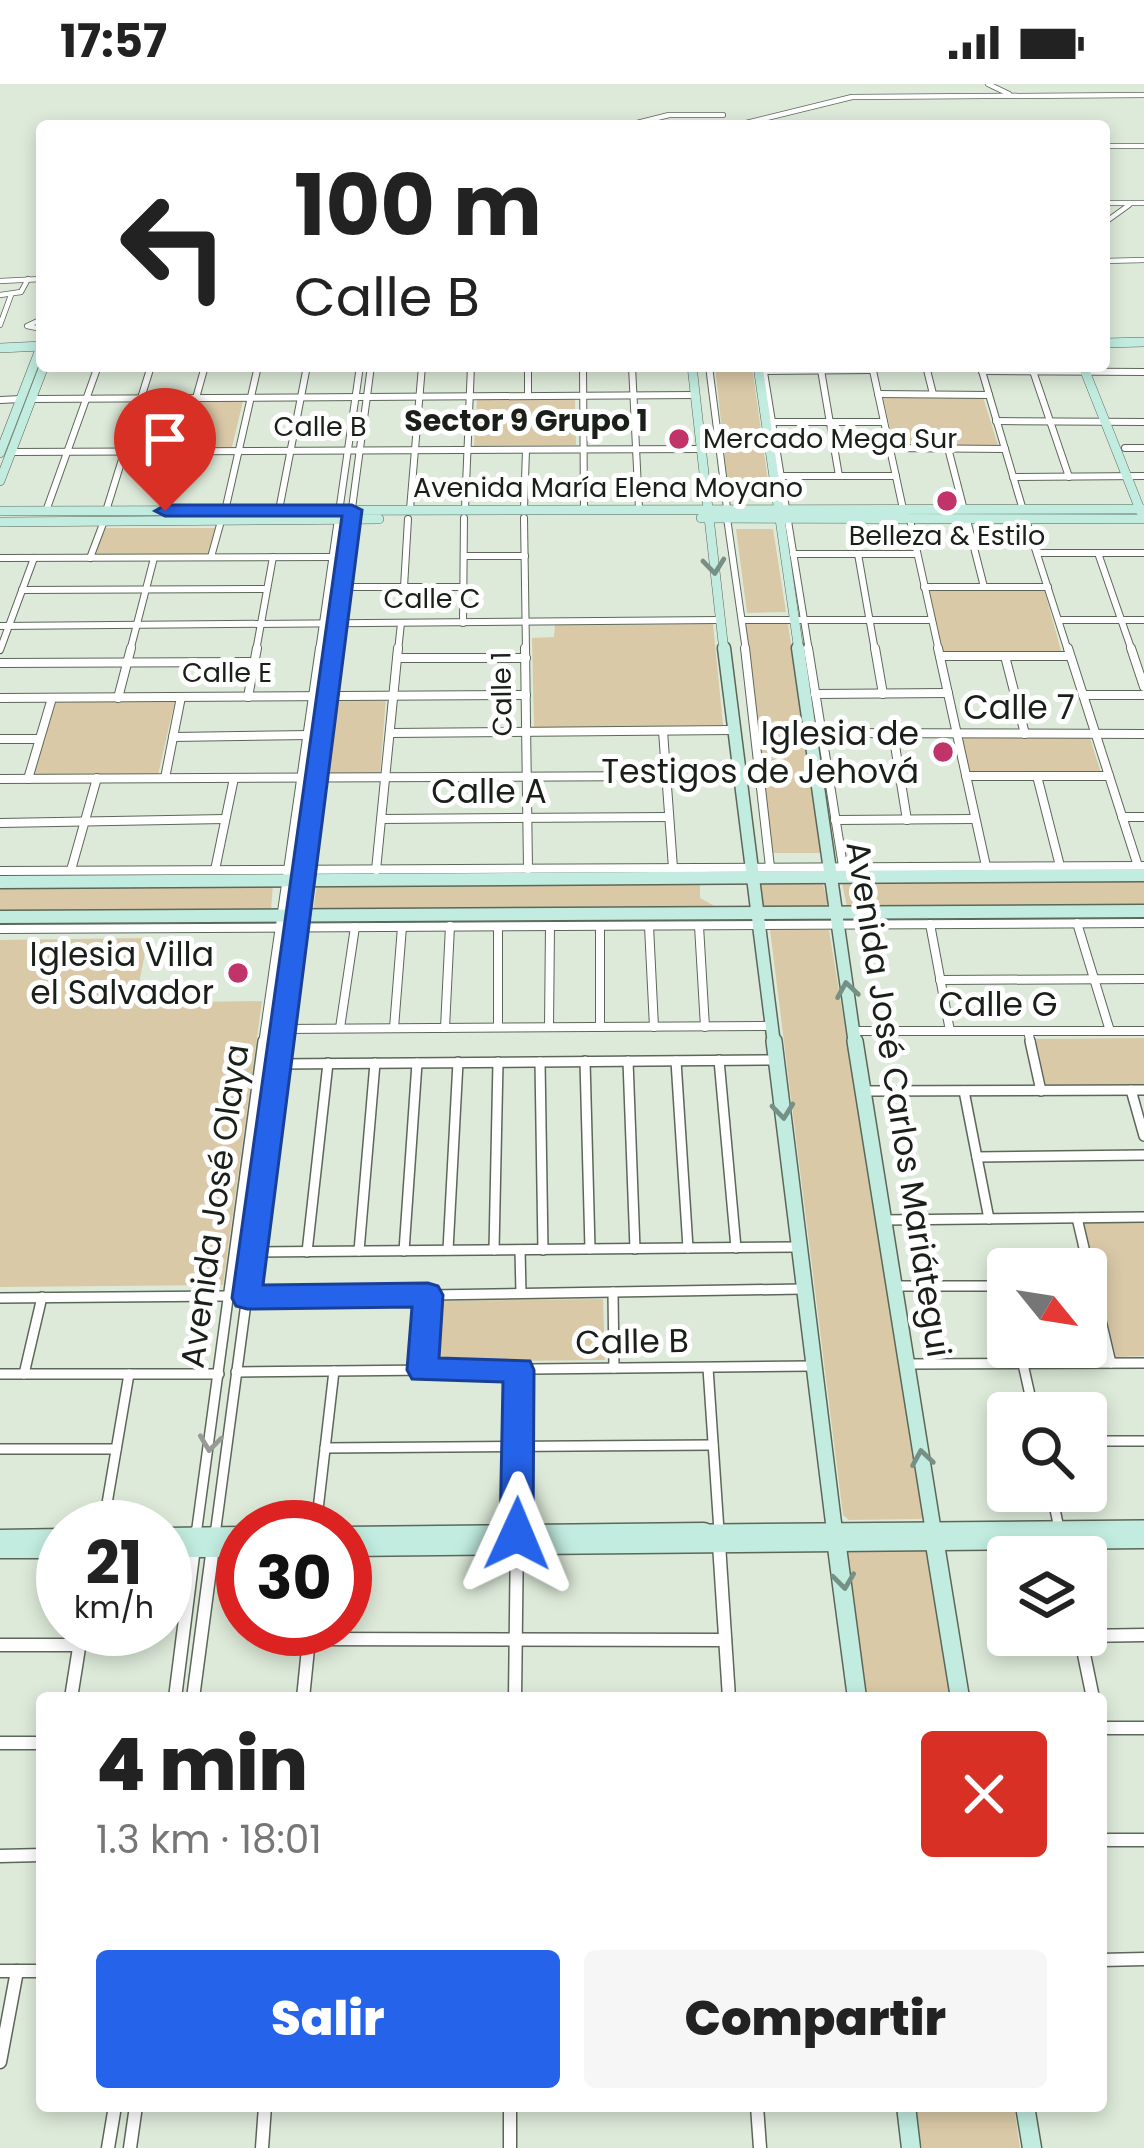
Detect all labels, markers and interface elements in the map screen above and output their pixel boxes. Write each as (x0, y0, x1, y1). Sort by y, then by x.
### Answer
text: 17:57 (60, 10, 167, 73)
text: 100 m (294, 147, 542, 264)
icon: left (96, 168, 252, 324)
text: Calle B (294, 259, 480, 335)
pin (114, 388, 216, 511)
district label: Sector 9 Grupo 1 (404, 399, 648, 442)
icon: arrive (132, 406, 198, 472)
street label: Calle B (274, 408, 366, 445)
place label: Mercado Mega Sur (703, 420, 957, 457)
marker: Mercado Mega Sur (666, 426, 692, 452)
street label: Avenida María Elena Moyano (413, 469, 803, 506)
marker: Belleza & Estilo (934, 488, 960, 514)
place label: Belleza & Estilo (849, 517, 1045, 554)
one-way arrow (701, 556, 727, 576)
street label: Calle C (383, 580, 481, 617)
street label: Calle 1 (482, 651, 521, 737)
street label: Calle E (182, 654, 272, 691)
street label: Calle 7 (963, 684, 1075, 731)
place label: Iglesia de Testigos de Jehová (601, 710, 919, 795)
marker: Iglesia de Testigos de Jehová (930, 739, 956, 765)
street label: Calle A (431, 768, 547, 815)
street label: Avenida José Carlos Mariátegui (834, 838, 963, 1360)
place label: Iglesia Villa el Salvador (30, 931, 214, 1016)
marker: Iglesia Villa el Salvador (225, 960, 251, 986)
one-way arrow (835, 980, 861, 1000)
street label: Calle G (939, 981, 1057, 1028)
street label: Avenida José Olaya (169, 1041, 260, 1371)
one-way arrow (769, 1101, 795, 1121)
north arrow (987, 1248, 1107, 1368)
map controls (987, 1248, 1107, 1656)
street label: Calle B (575, 1317, 689, 1366)
button: search (987, 1392, 1107, 1512)
one-way arrow (198, 1433, 224, 1453)
one-way arrow (910, 1448, 936, 1468)
position arrow (454, 1471, 580, 1597)
speed limit sign: 30 (216, 1500, 372, 1656)
text: 21 (86, 1521, 142, 1605)
button: layers (987, 1536, 1107, 1656)
one-way arrow (830, 1571, 856, 1591)
text: km/h (74, 1586, 154, 1629)
text: 4 min (96, 1714, 308, 1815)
button: close (921, 1731, 1047, 1857)
text: 1.3 km · 18:01 (96, 1812, 322, 1867)
button: Salir (96, 1950, 560, 2088)
button: Compartir (584, 1950, 1047, 2088)

